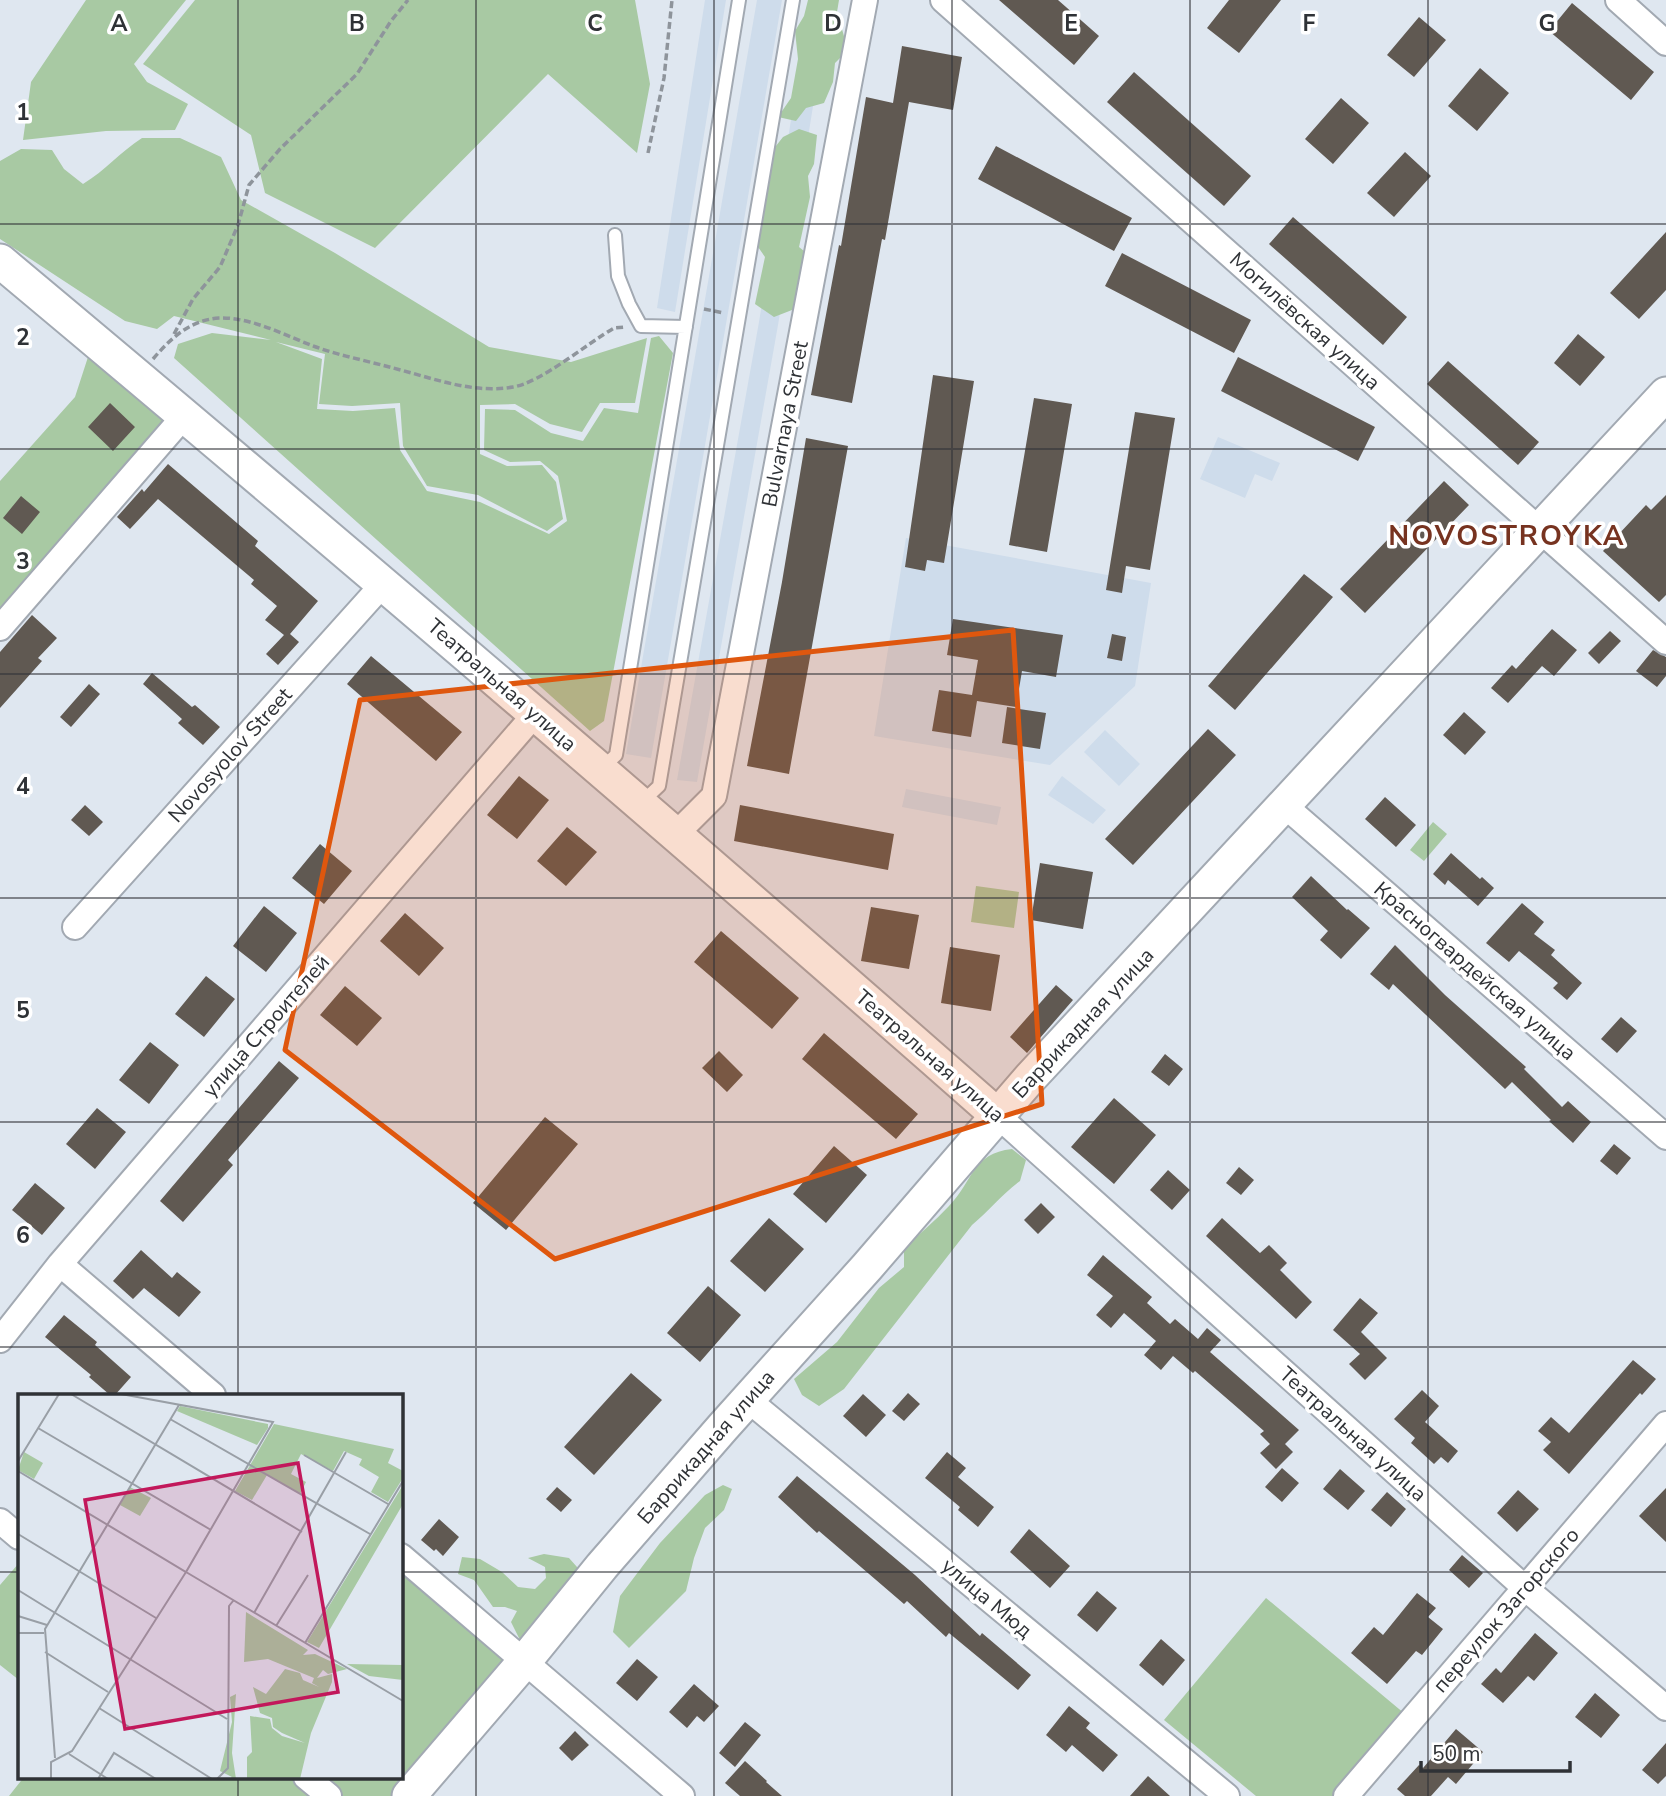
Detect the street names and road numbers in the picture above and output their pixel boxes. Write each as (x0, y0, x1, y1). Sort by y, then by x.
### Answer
street label: Могилёвская улица (1224, 246, 1386, 396)
street label: Bulvarnaya Street (755, 338, 815, 509)
street label: Театральная улица (421, 612, 583, 758)
street label: Novosyolov Street (162, 681, 299, 829)
street label: Красногвардейская улица (1368, 875, 1582, 1067)
street label: Баррикадная улица (1006, 942, 1160, 1104)
street label: улица Строителей (196, 949, 336, 1103)
street label: Театральная улица (849, 983, 1011, 1129)
street label: Театральная улица (1273, 1360, 1433, 1508)
street label: Баррикадная улица (631, 1364, 781, 1530)
street label: переулок Загорского (1426, 1521, 1586, 1699)
street label: улица Мюд (936, 1552, 1038, 1644)

